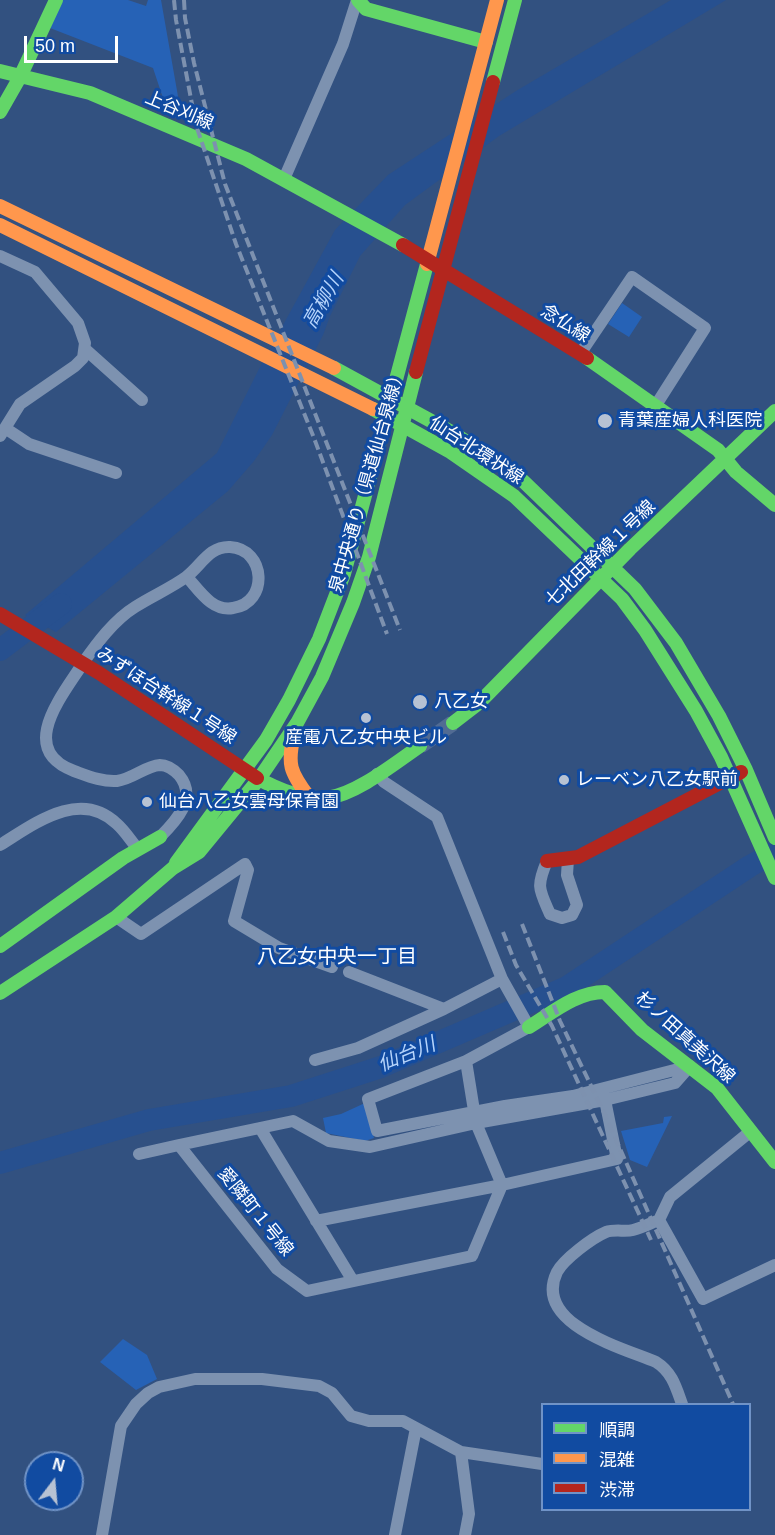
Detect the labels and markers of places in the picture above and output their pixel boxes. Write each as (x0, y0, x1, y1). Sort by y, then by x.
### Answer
place label: 青葉産婦人科医院 (618, 410, 762, 432)
marker: 青葉産婦人科医院 (596, 412, 614, 430)
place label: 八乙女 (434, 691, 488, 713)
marker: 八乙女 (411, 693, 429, 711)
marker: 産電八乙女中央ビル (359, 711, 373, 725)
place label: 産電八乙女中央ビル (285, 727, 447, 749)
place label: レーベン八乙女駅前 (576, 769, 738, 791)
marker: レーベン八乙女駅前 (557, 773, 571, 787)
place label: 仙台八乙女雲母保育園 (159, 791, 339, 813)
marker: 仙台八乙女雲母保育園 (140, 795, 154, 809)

